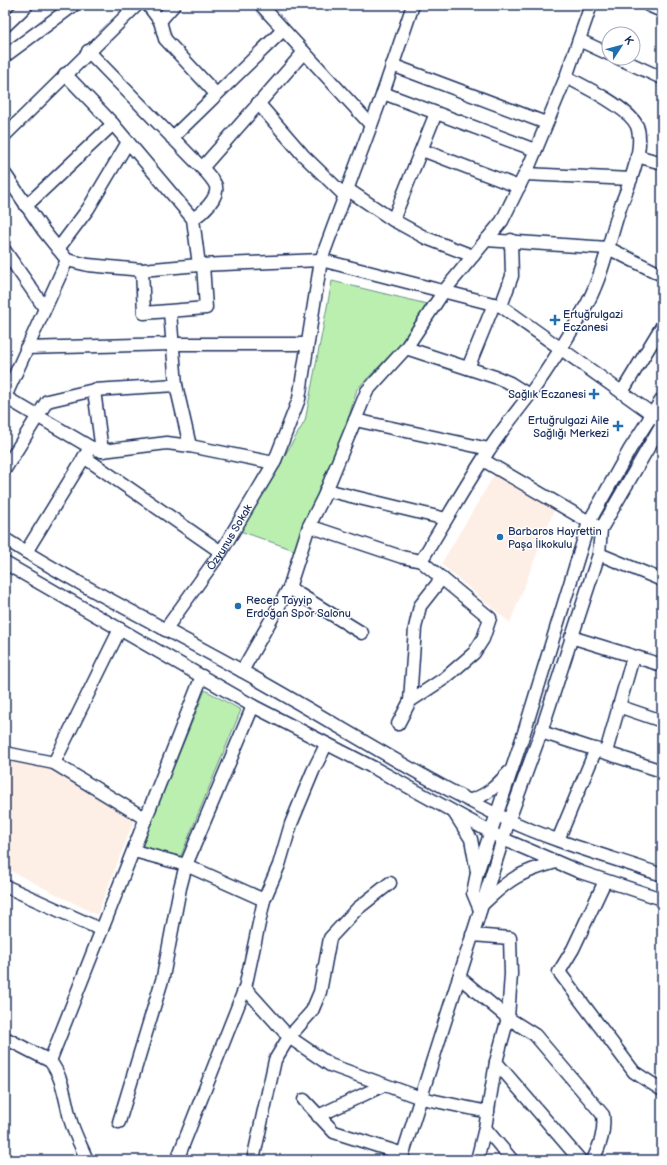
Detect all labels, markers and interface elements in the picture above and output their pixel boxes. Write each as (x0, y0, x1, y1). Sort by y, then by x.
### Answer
north arrow (601, 26, 641, 66)
text: K (621, 34, 636, 48)
place label: Ertuğrulgazi Eczanesi (563, 308, 623, 334)
marker: Ertuğrulgazi Eczanesi (550, 315, 560, 325)
place label: Sağlık Eczanesi (508, 388, 586, 401)
marker: Sağlık Eczanesi (589, 389, 599, 399)
place label: Ertuğrulgazi Aile Sağlığı Merkezi (528, 414, 609, 440)
marker: Ertuğrulgazi Aile Sağlığı Merkezi (612, 420, 624, 432)
street label: Özyunus Sokak (203, 501, 255, 573)
place label: Barbaros Hayrettin Paşa İlkokulu (508, 525, 602, 551)
marker: Barbaros Hayrettin Paşa İlkokulu (495, 532, 505, 542)
place label: Recep Tayyip Erdoğan Spor Salonu (246, 594, 351, 620)
marker: Recep Tayyip Erdoğan Spor Salonu (233, 601, 243, 611)

